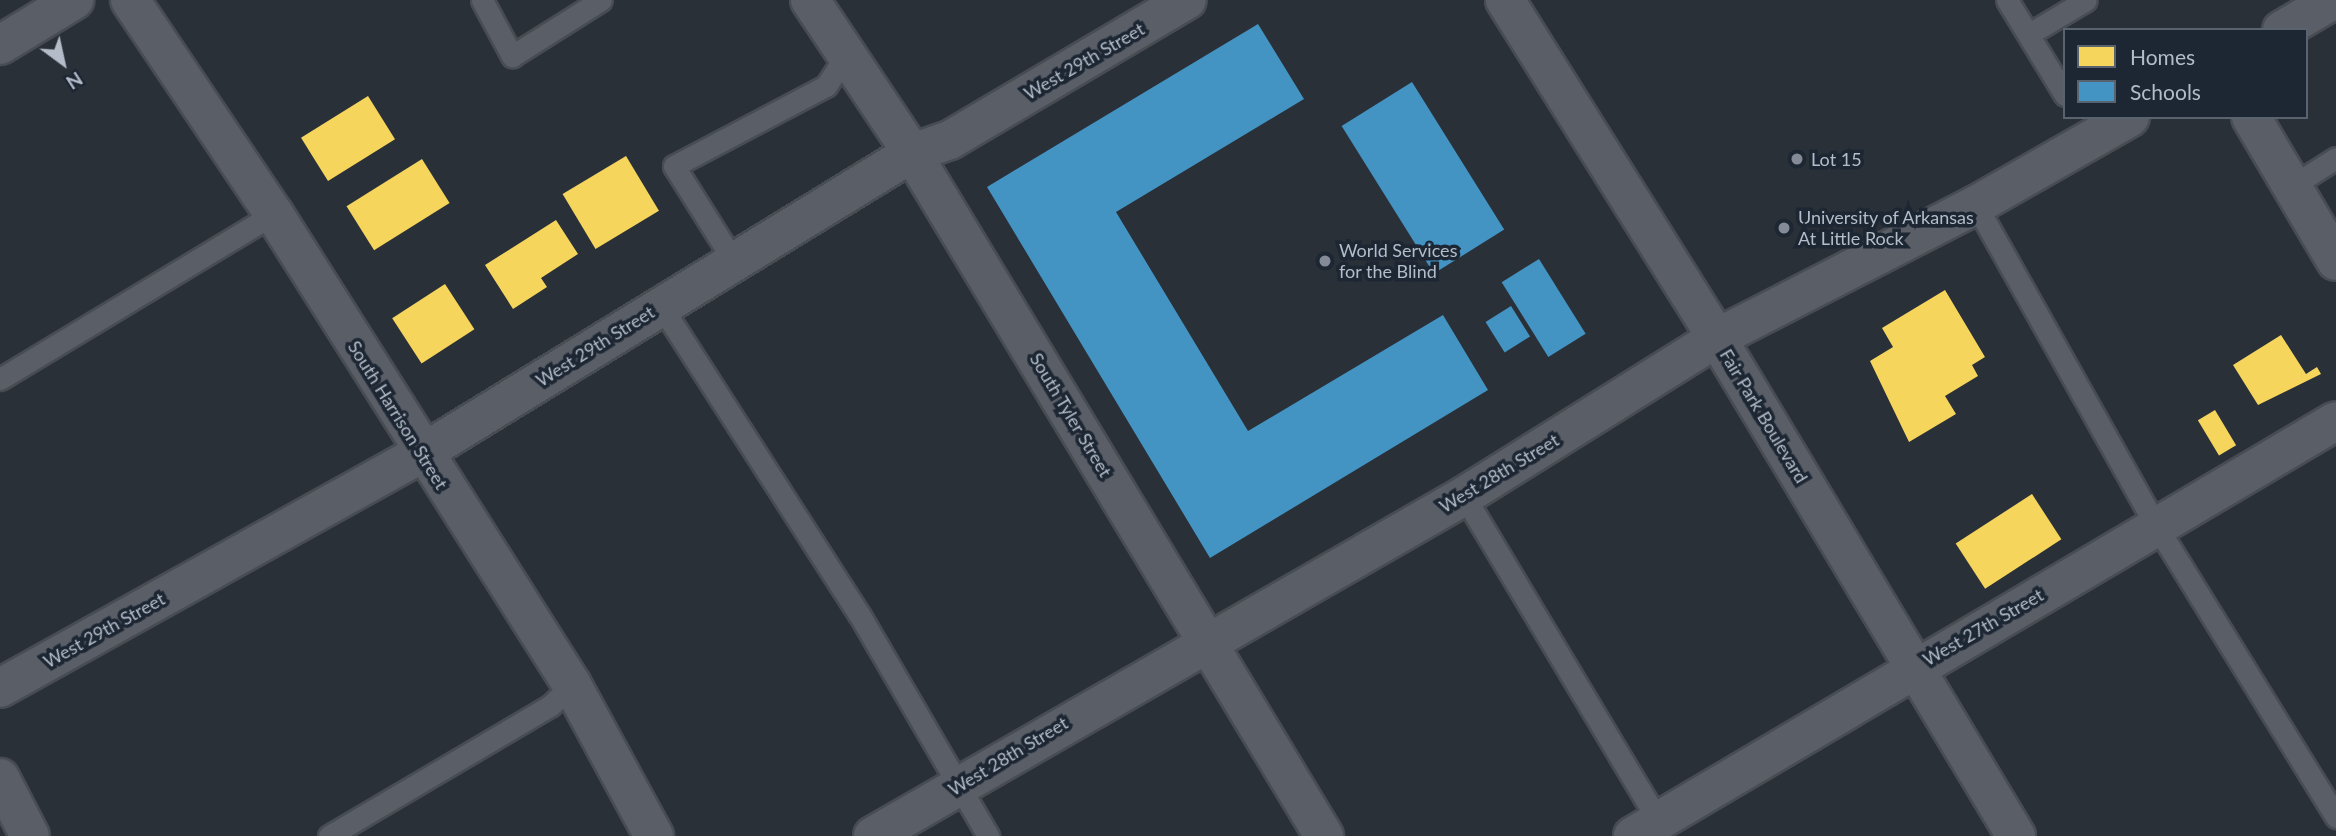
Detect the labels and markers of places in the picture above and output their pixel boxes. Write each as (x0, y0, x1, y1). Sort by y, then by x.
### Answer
place label: Lot 15 (1811, 148, 1862, 170)
marker: Lot 15 (1789, 151, 1805, 167)
place label: University of Arkansas At Little Rock (1798, 207, 1975, 249)
marker: University of Arkansas At Little Rock (1776, 220, 1792, 236)
place label: World Services for the Blind (1339, 240, 1457, 282)
marker: World Services for the Blind (1317, 253, 1333, 269)

